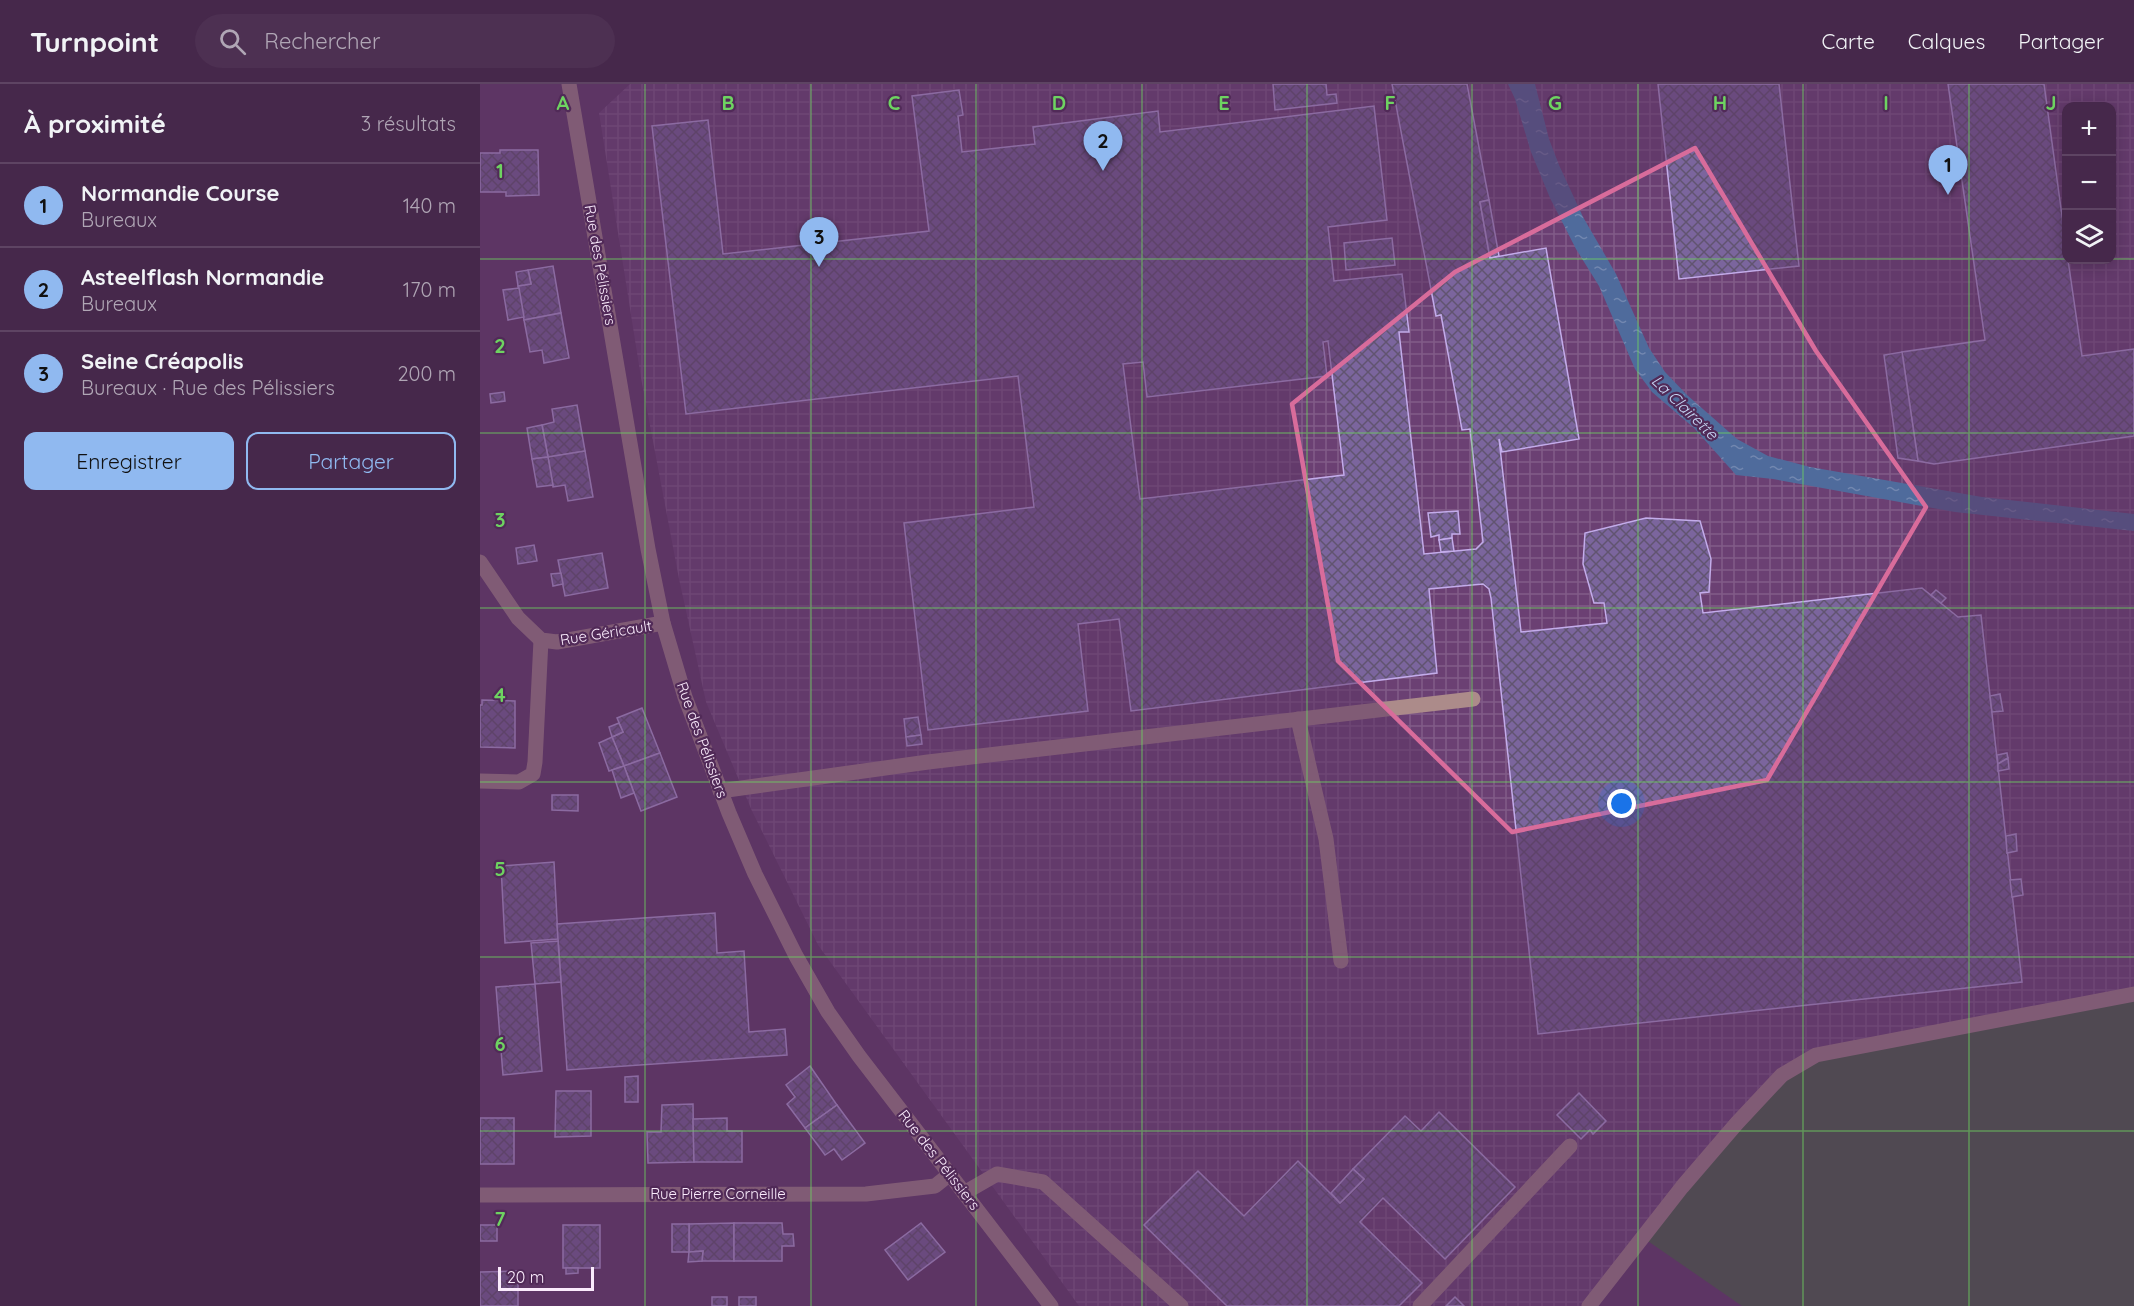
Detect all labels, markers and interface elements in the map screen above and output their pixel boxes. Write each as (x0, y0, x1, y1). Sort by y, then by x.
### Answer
search box (195, 14, 615, 68)
text: Turnpoint (30, 24, 159, 59)
icon: search (216, 25, 249, 58)
text: Rechercher (264, 27, 380, 55)
text: Carte (1821, 28, 1875, 54)
text: Calques (1908, 28, 1985, 54)
text: Partager (2018, 28, 2104, 54)
text: A (557, 90, 570, 115)
text: B (721, 90, 735, 115)
text: C (888, 90, 901, 115)
text: D (1052, 90, 1066, 115)
text: E (1218, 90, 1230, 115)
text: F (1384, 90, 1396, 115)
text: G (1548, 90, 1562, 115)
text: H (1713, 90, 1727, 115)
text: I (1883, 90, 1889, 115)
text: J (2045, 90, 2057, 115)
map controls (2062, 102, 2116, 264)
button: + (2062, 102, 2116, 156)
text: À proximité (24, 107, 166, 140)
text: 3 résultats (361, 111, 456, 136)
pin: 2 (1084, 122, 1122, 171)
pin: 1 (1928, 146, 1968, 195)
button: − (2062, 156, 2116, 210)
text: 1 (496, 158, 504, 183)
text: Normandie Course (81, 179, 279, 207)
text: 1 (40, 193, 47, 218)
text: 140 m (403, 193, 456, 218)
street label: Rue des Pélissiers (581, 203, 620, 327)
text: Bureaux (81, 207, 157, 232)
button: layers (2062, 210, 2116, 264)
pin: 3 (800, 218, 838, 267)
text: Asteelflash Normandie (81, 263, 324, 291)
text: 2 (38, 277, 49, 302)
text: 170 m (403, 277, 456, 302)
text: Bureaux (81, 291, 157, 316)
text: 2 (494, 333, 506, 358)
text: Seine Créapolis (81, 347, 244, 375)
text: 3 (38, 361, 49, 386)
text: 200 m (397, 361, 456, 386)
water label: La Clairette (1648, 370, 1723, 444)
text: Bureaux · Rue des Pélissiers (81, 375, 335, 400)
button: Enregistrer (24, 432, 234, 490)
button: Partager (246, 432, 456, 490)
text: 3 (495, 507, 505, 532)
street label: Rue Géricault (559, 616, 653, 649)
street label: Rue des Pélissiers (673, 679, 732, 800)
text: 4 (494, 682, 506, 707)
your location (1607, 789, 1636, 818)
text: 5 (494, 856, 506, 881)
text: 6 (494, 1031, 506, 1056)
street label: Rue des Pélissiers (894, 1106, 984, 1214)
street label: Rue Pierre Corneille (650, 1184, 786, 1203)
text: 7 (495, 1206, 506, 1231)
scale bar (498, 1264, 594, 1292)
text: 20 m (507, 1267, 544, 1287)

